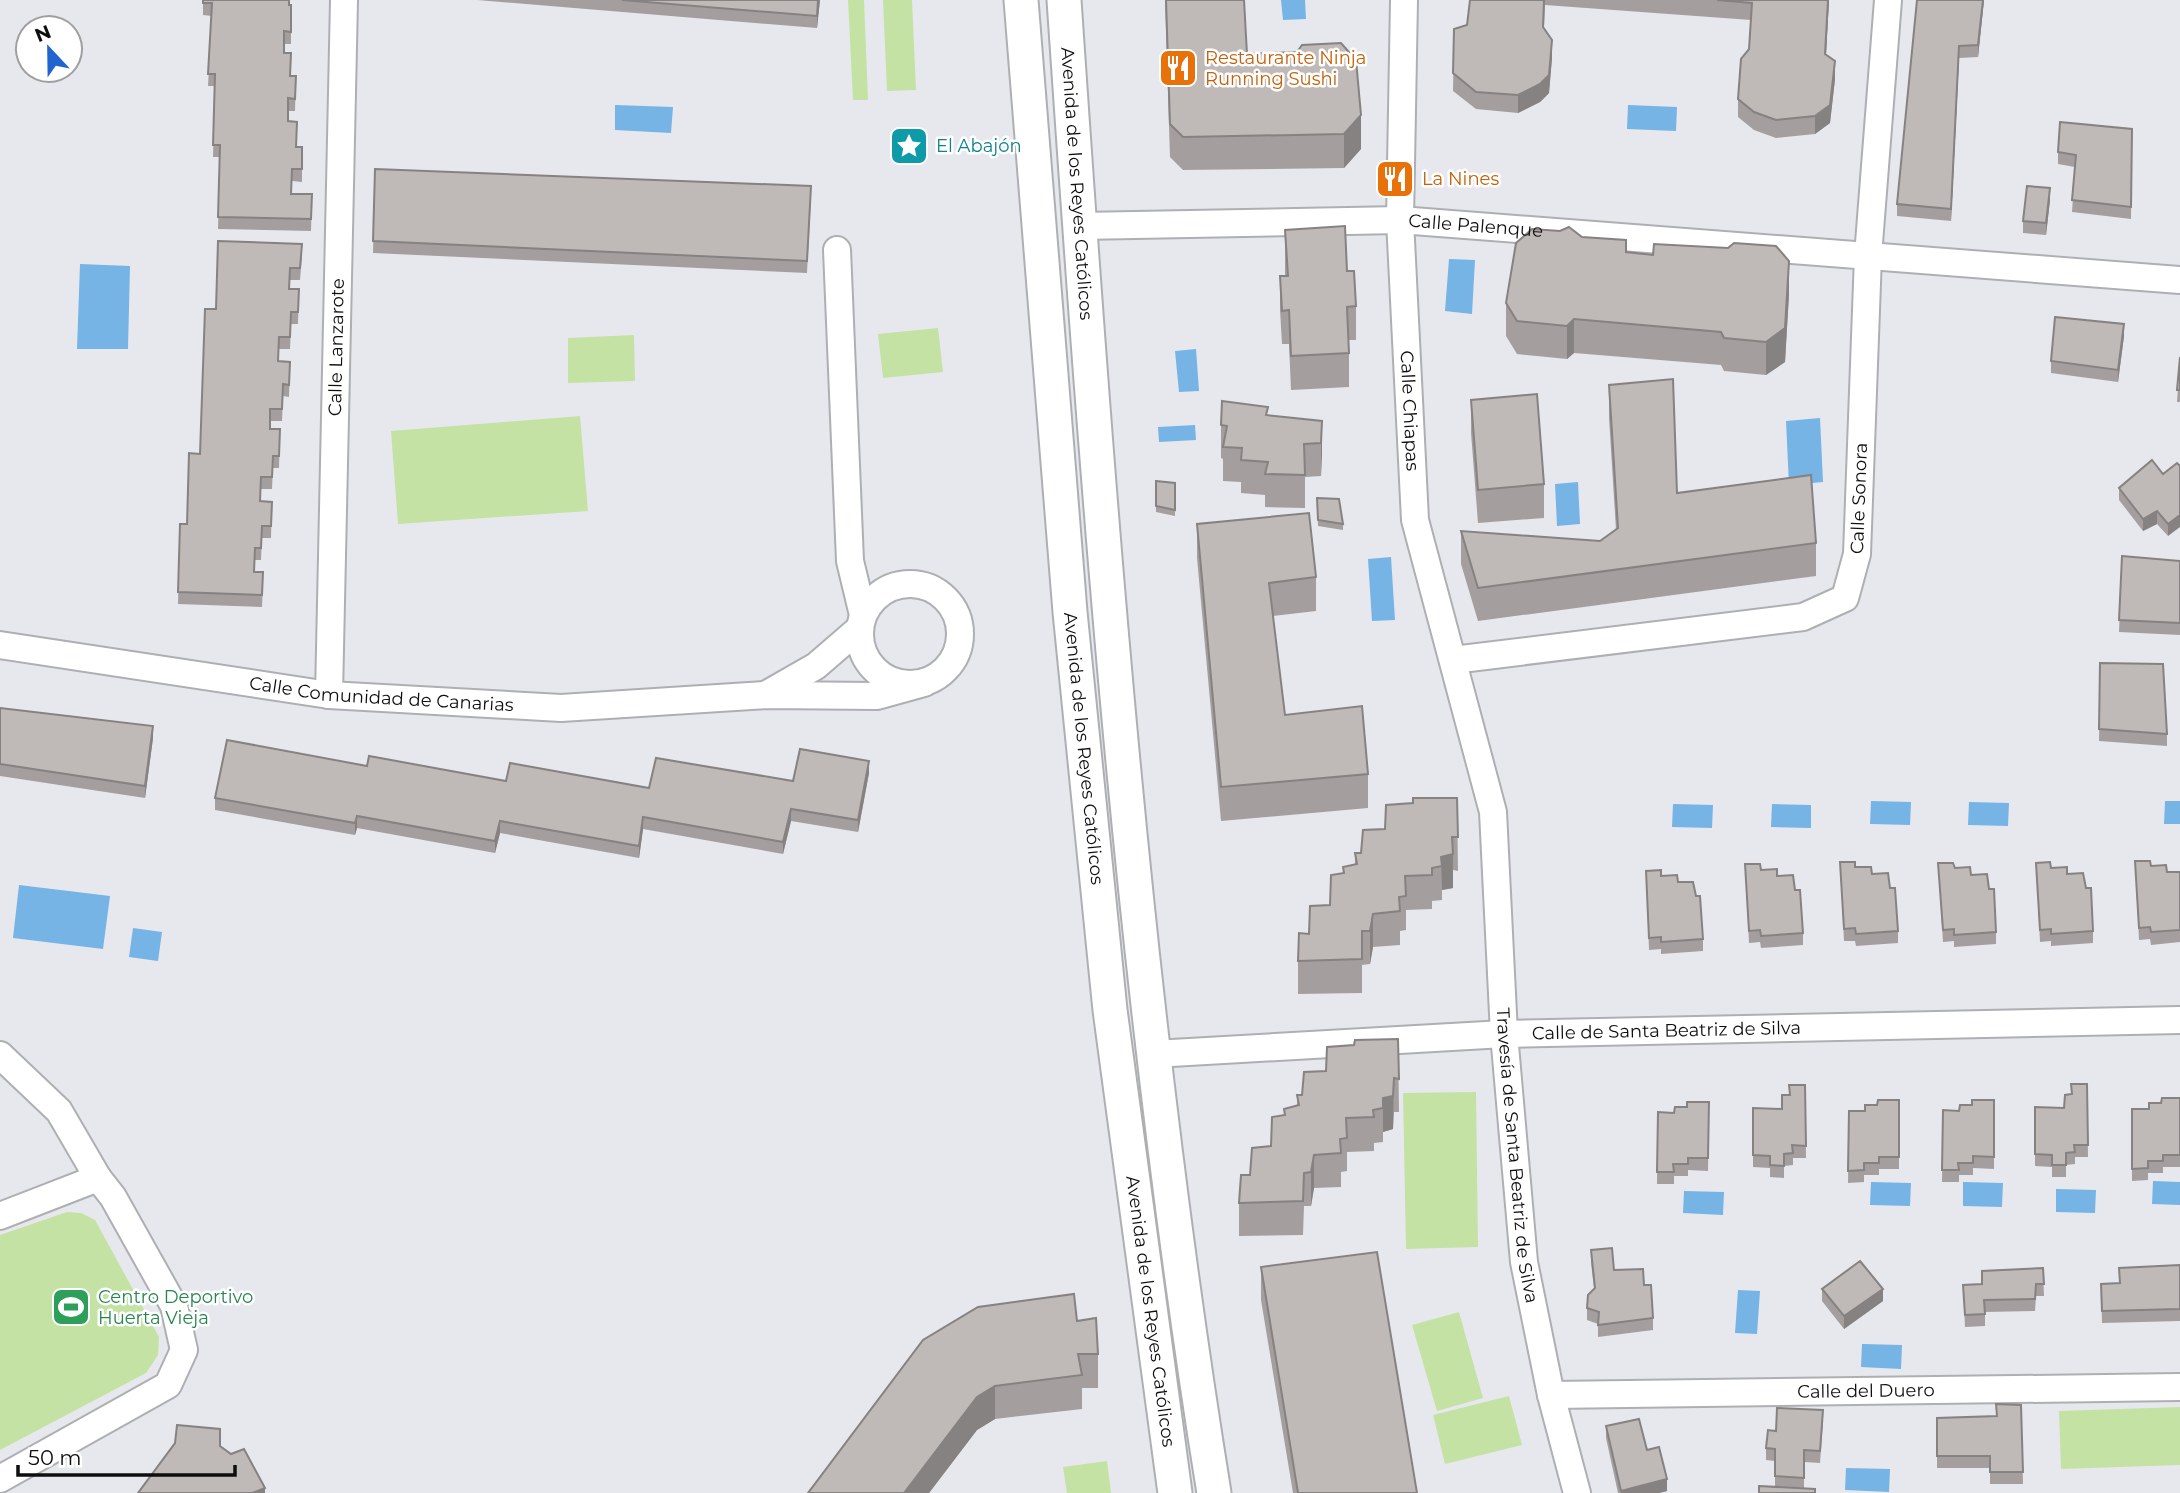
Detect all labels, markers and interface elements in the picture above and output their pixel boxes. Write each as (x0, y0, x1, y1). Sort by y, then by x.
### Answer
north arrow (14, 14, 84, 84)
text: N (31, 20, 54, 47)
street label: Avenida de los Reyes Católicos (1056, 46, 1097, 321)
restaurant icon: Restaurante Ninja Running Sushi (1157, 47, 1199, 89)
place label: Restaurante Ninja Running Sushi (1205, 47, 1366, 90)
place icon: El Abajón (888, 125, 930, 167)
place label: El Abajón (936, 135, 1022, 157)
restaurant icon: La Nines (1374, 158, 1416, 200)
place label: La Nines (1422, 168, 1499, 190)
street label: Calle Palenque (1408, 210, 1544, 242)
street label: Calle Lanzarote (324, 278, 349, 416)
street label: Calle Chiapas (1396, 350, 1424, 472)
street label: Calle Sonora (1846, 442, 1872, 554)
street label: Avenida de los Reyes Católicos (1059, 611, 1108, 886)
street label: Calle Comunidad de Canarias (248, 672, 514, 716)
street label: Travesía de Santa Beatriz de Silva (1492, 1007, 1543, 1305)
street label: Calle de Santa Beatriz de Silva (1532, 1017, 1801, 1044)
street label: Avenida de los Reyes Católicos (1121, 1174, 1180, 1449)
sports icon: Centro Deportivo Huerta Vieja (50, 1286, 92, 1328)
place label: Centro Deportivo Huerta Vieja (98, 1286, 253, 1329)
street label: Calle del Duero (1797, 1379, 1935, 1403)
scale bar (18, 1434, 234, 1478)
text: 50 m (28, 1445, 82, 1470)

